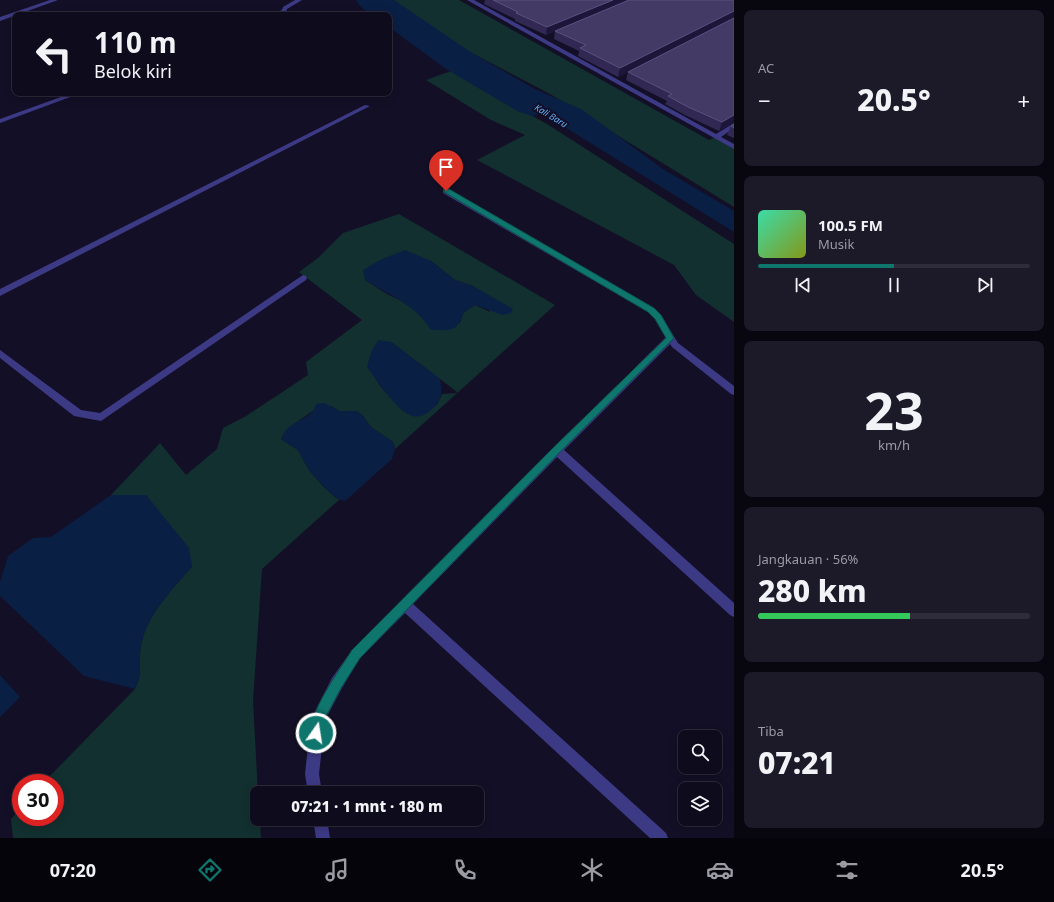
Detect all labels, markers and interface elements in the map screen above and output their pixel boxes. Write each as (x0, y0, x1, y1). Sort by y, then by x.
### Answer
text: 110 m (94, 23, 177, 61)
icon: left (28, 28, 80, 80)
text: Belok kiri (94, 59, 172, 83)
text: AC (758, 59, 774, 77)
text: 20.5° (857, 79, 931, 120)
text: − (758, 85, 771, 115)
text: + (1017, 85, 1030, 115)
water label: Kali Baru (532, 101, 570, 131)
pin (429, 150, 463, 191)
icon: arrive (435, 156, 457, 178)
text: 100.5 FM (818, 215, 883, 235)
text: Musik (818, 235, 854, 253)
icon: previous (792, 274, 814, 296)
icon: pause (883, 274, 905, 296)
icon: next (974, 274, 996, 296)
text: 23 (864, 374, 924, 445)
text: km/h (878, 436, 910, 454)
text: Jangkauan · 56% (758, 550, 858, 568)
text: 280 km (758, 570, 867, 611)
position arrow (295, 712, 337, 754)
text: Tiba (758, 722, 784, 740)
map controls (678, 730, 722, 826)
button: search (678, 730, 722, 774)
text: 07:21 (758, 742, 836, 783)
speed limit sign: 30 (12, 774, 64, 826)
button: layers (678, 782, 722, 826)
text: 07:21 · 1 mnt · 180 m (291, 796, 443, 816)
icon: directions (196, 856, 224, 884)
icon: music (323, 856, 351, 884)
icon: phone (451, 856, 479, 884)
icon: climate (578, 856, 606, 884)
icon: car (706, 856, 734, 884)
icon: filters (833, 856, 861, 884)
text: 07:20 (50, 858, 96, 882)
text: 20.5° (961, 858, 1004, 882)

